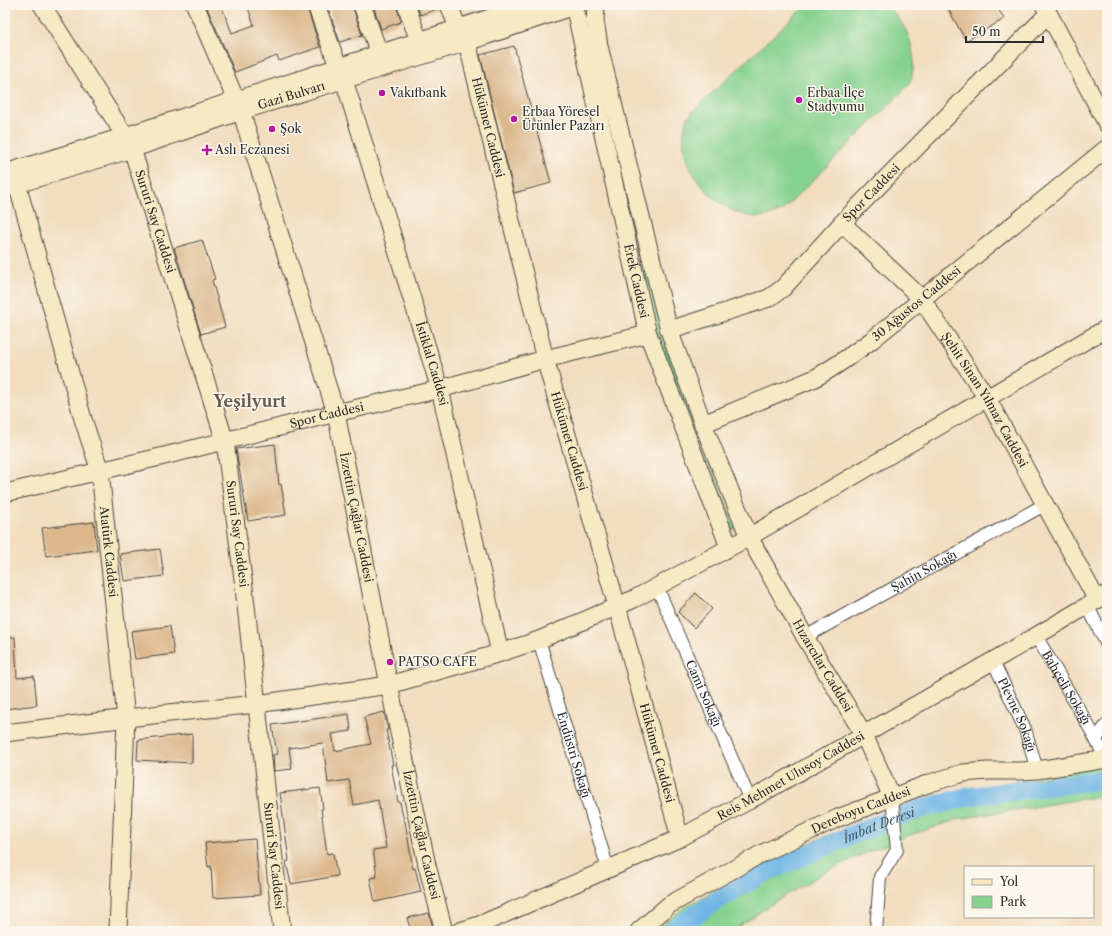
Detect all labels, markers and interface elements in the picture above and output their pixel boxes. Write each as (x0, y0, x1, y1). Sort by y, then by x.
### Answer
scale bar (966, 18, 1043, 44)
text: 50 m (972, 24, 1001, 39)
street label: Hükümet Caddesi (469, 76, 508, 179)
street label: Gazi Bulvarı (256, 78, 327, 112)
place label: Erbaa İlçe Stadyumu (807, 84, 865, 114)
place label: Vakıfbank (389, 85, 448, 100)
marker: Vakıfbank (377, 88, 387, 98)
marker: Erbaa İlçe Stadyumu (794, 95, 804, 105)
place label: Erbaa Yöresel Ürünler Pazarı (522, 104, 605, 133)
marker: Erbaa Yöresel Ürünler Pazarı (509, 114, 519, 124)
place label: Şok (280, 121, 303, 136)
marker: Şok (267, 124, 277, 134)
place label: Aslı Eczanesi (214, 142, 290, 157)
marker: Aslı Eczanesi (202, 145, 212, 155)
street label: Spor Caddesi (839, 160, 903, 225)
street label: Sururi Say Caddesi (132, 168, 179, 275)
street label: Erek Caddesi (621, 242, 652, 320)
street label: 30 Ağustos Caddesi (869, 262, 964, 344)
street label: İstiklal Caddesi (413, 319, 452, 407)
street label: Şehit Sinan Yılmaz Caddesi (939, 329, 1031, 470)
street label: Hükümet Caddesi (548, 390, 591, 493)
district label: Yeşilyurt (213, 391, 287, 411)
street label: Spor Caddesi (288, 399, 366, 431)
street label: İzzettin Çağlar Caddesi (337, 451, 377, 584)
street label: Sururi Say Caddesi (223, 479, 252, 588)
street label: Atatürk Caddesi (97, 504, 121, 598)
street label: Şahin Sokağı (888, 546, 960, 595)
street label: Hızarcılar Caddesi (790, 617, 856, 715)
street label: Bahçeli Sokağı (1039, 648, 1094, 728)
place label: PATSO CAFE (398, 654, 477, 669)
marker: PATSO CAFE (385, 657, 395, 667)
street label: Cami Sokağı (683, 658, 725, 729)
street label: Plevne Sokağı (995, 675, 1039, 754)
street label: Hükümet Caddesi (637, 701, 678, 805)
street label: Endüstri Sokağı (554, 710, 594, 800)
street label: Reis Mehmet Ulusoy Caddesi (715, 728, 867, 823)
street label: İzzettin Çağlar Caddesi (400, 768, 444, 901)
street label: Dereboyu Caddesi (809, 783, 913, 836)
street label: Sururi Say Caddesi (261, 801, 288, 910)
water label: İmbat Deresi (839, 803, 918, 847)
legend (964, 866, 1094, 918)
text: Yol (999, 874, 1018, 889)
text: Park (1000, 894, 1027, 909)

